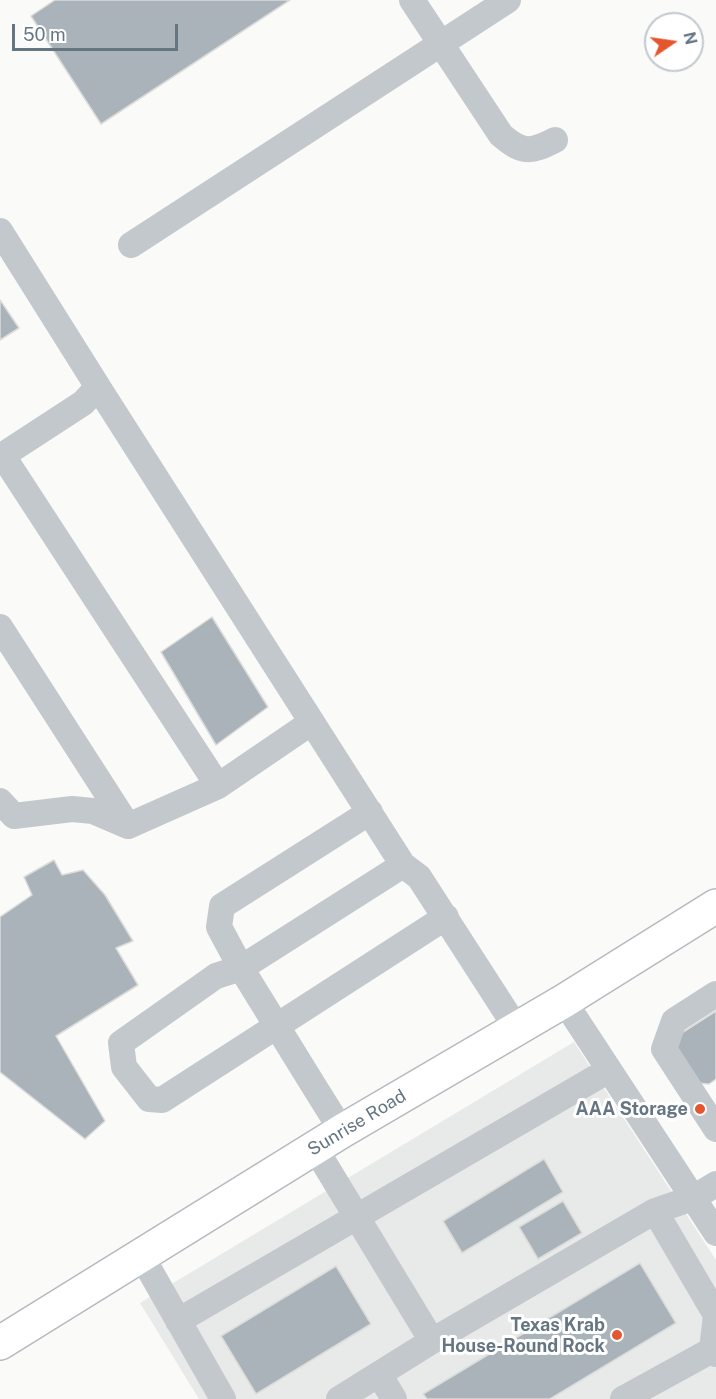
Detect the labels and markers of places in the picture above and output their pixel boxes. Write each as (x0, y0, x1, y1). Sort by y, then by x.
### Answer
place label: AAA Storage (575, 1098, 688, 1120)
marker: AAA Storage (693, 1102, 707, 1116)
place label: Texas Krab House-Round Rock (442, 1314, 605, 1356)
marker: Texas Krab House-Round Rock (610, 1328, 624, 1342)

